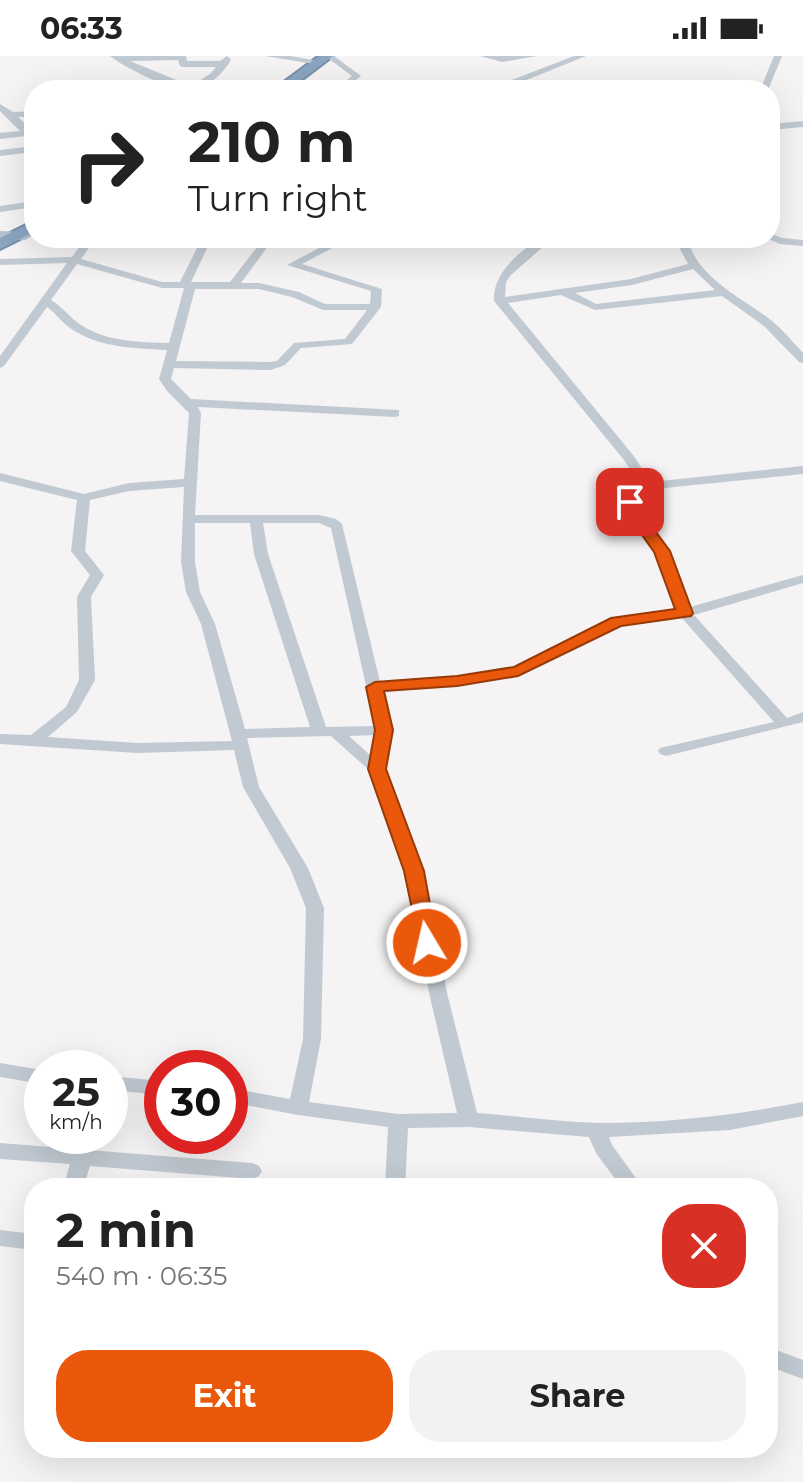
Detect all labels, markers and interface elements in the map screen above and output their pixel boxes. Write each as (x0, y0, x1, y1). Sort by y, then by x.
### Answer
text: 06:33 (40, 10, 123, 47)
text: 210 m (188, 108, 356, 176)
icon: right (56, 112, 160, 216)
text: Turn right (188, 176, 368, 220)
pin (596, 468, 664, 536)
icon: arrive (608, 480, 652, 524)
position arrow (385, 901, 469, 985)
speed limit sign: 30 (144, 1050, 248, 1154)
text: 25 (52, 1067, 100, 1116)
text: km/h (49, 1110, 103, 1134)
text: 2 min (56, 1201, 196, 1259)
button: close (662, 1204, 746, 1288)
text: 540 m · 06:35 (56, 1260, 227, 1292)
button: Exit (56, 1350, 393, 1442)
button: Share (409, 1350, 746, 1442)

